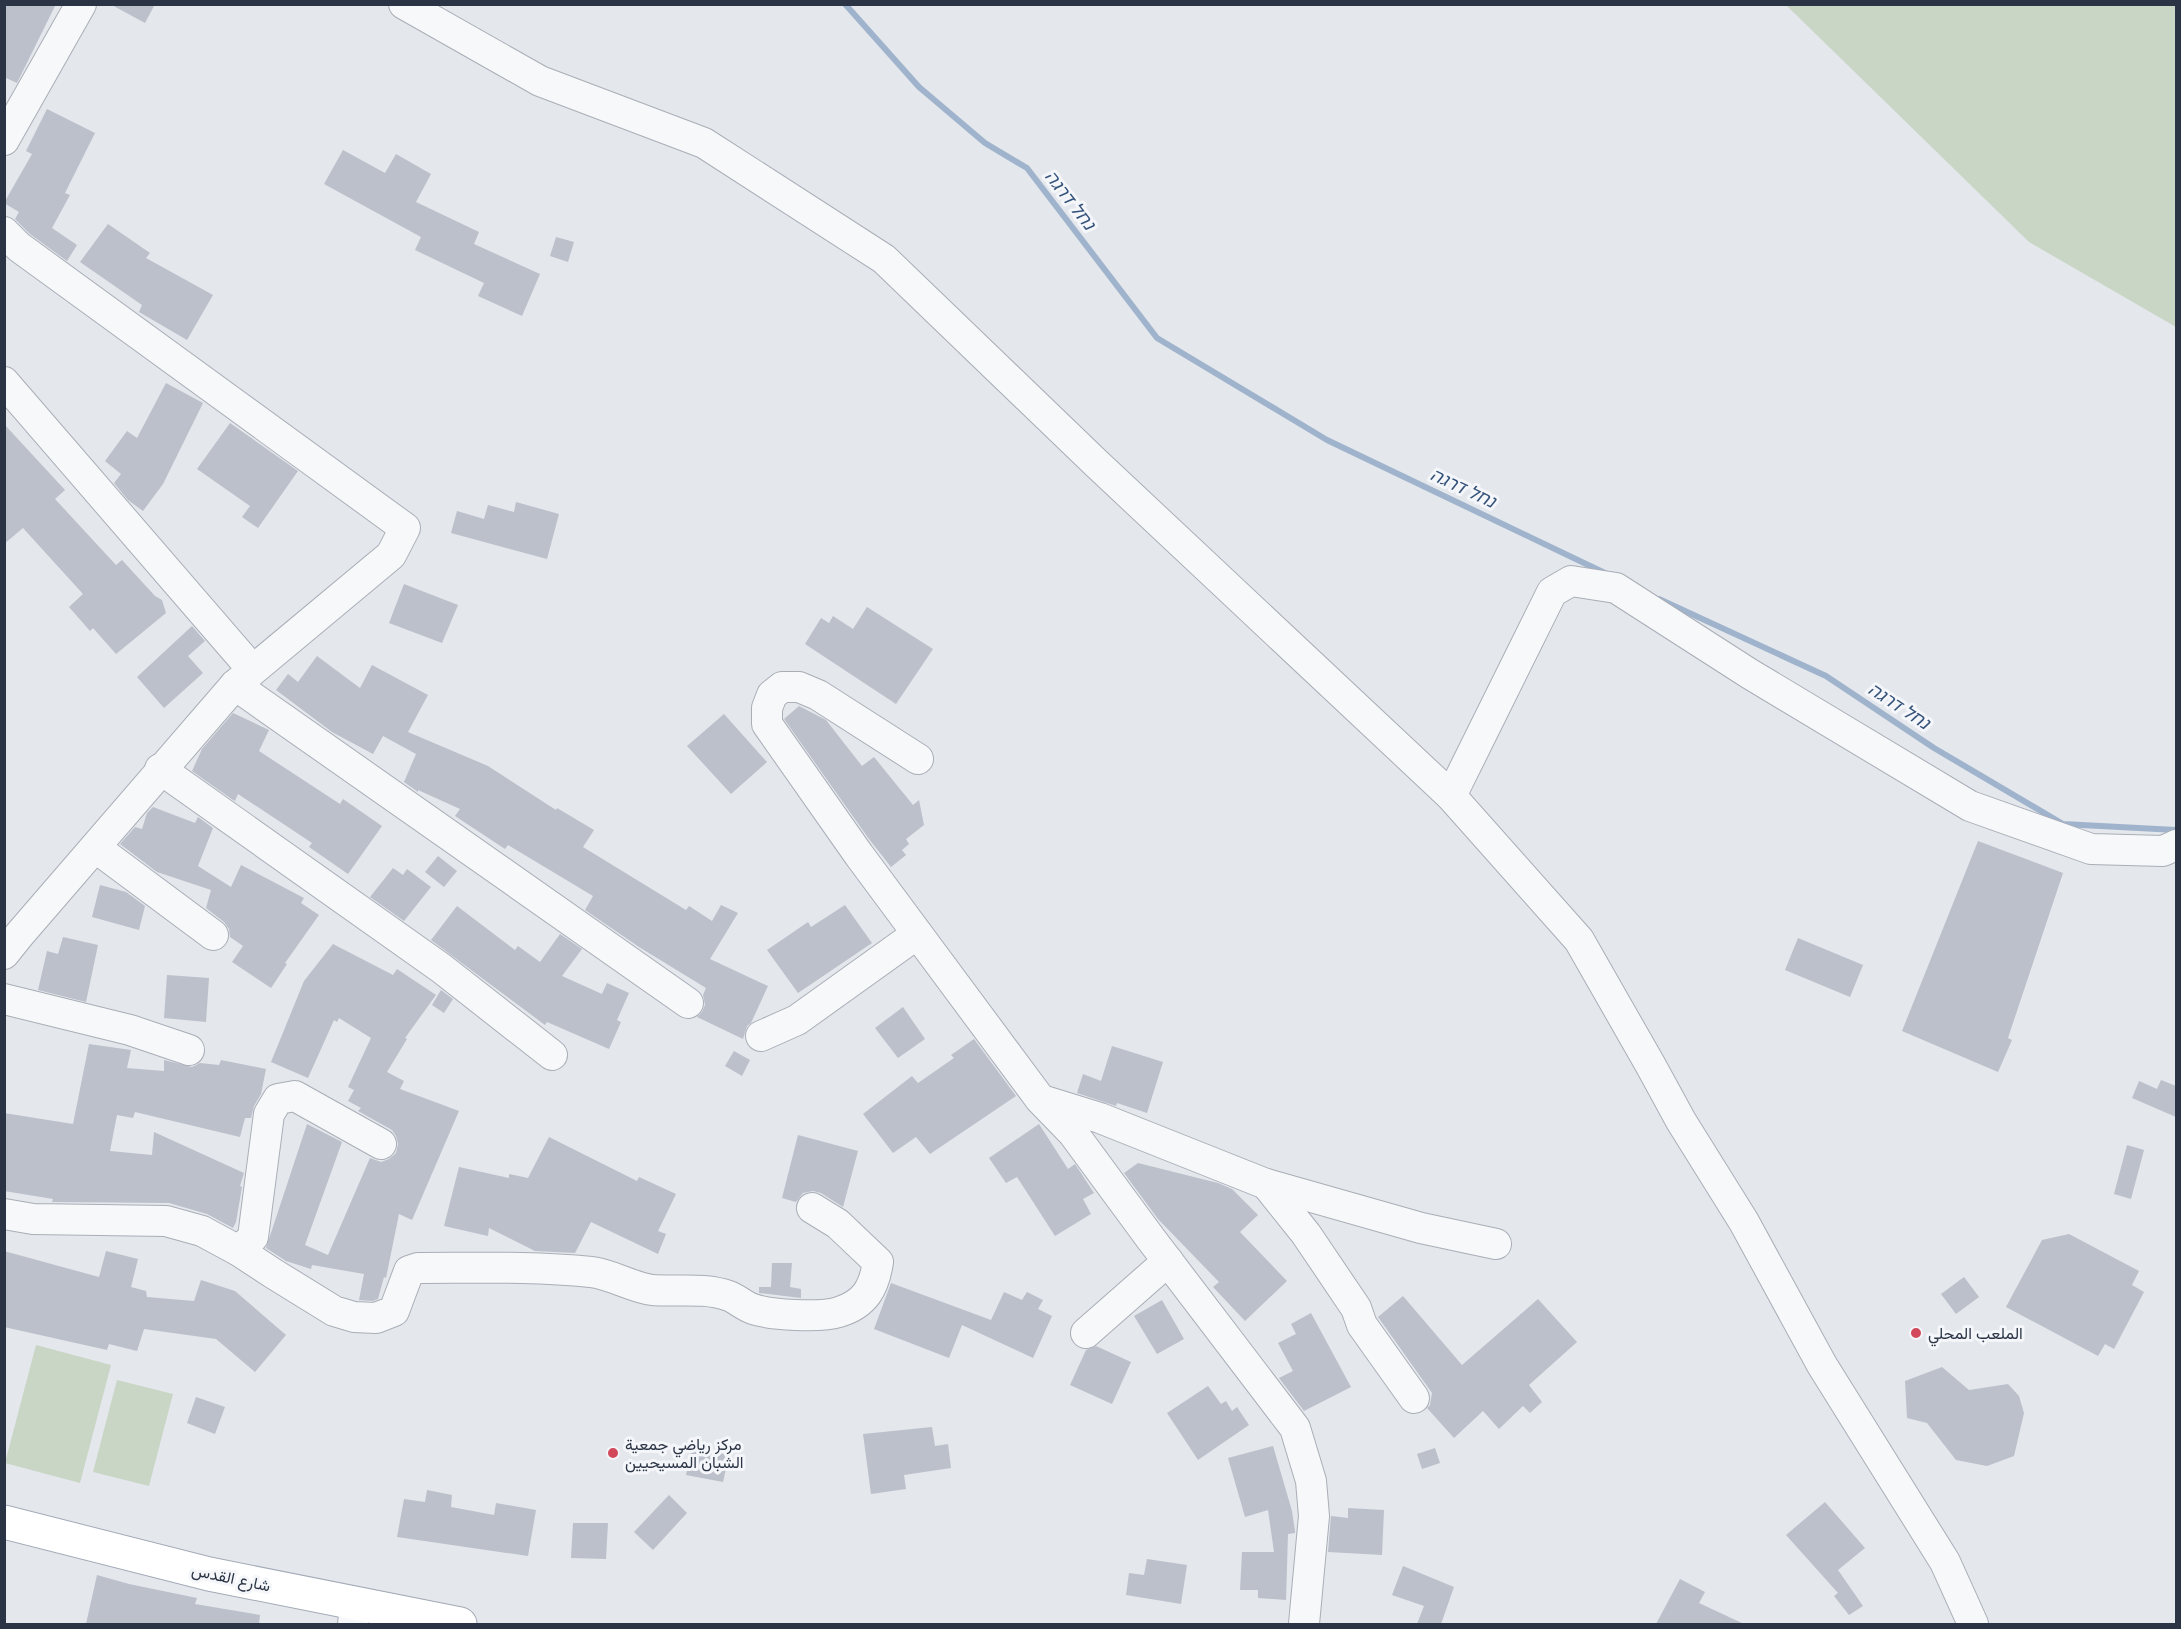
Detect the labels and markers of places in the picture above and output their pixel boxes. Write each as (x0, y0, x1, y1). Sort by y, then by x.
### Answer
place label: الملعب المحلي (1928, 1324, 2023, 1347)
marker: الملعب المحلي (1909, 1326, 1923, 1340)
place label: مركز رياضي جمعية الشبان المسيحيين (625, 1435, 744, 1473)
marker: مركز رياضي جمعية الشبان المسيحيين (606, 1446, 620, 1460)

